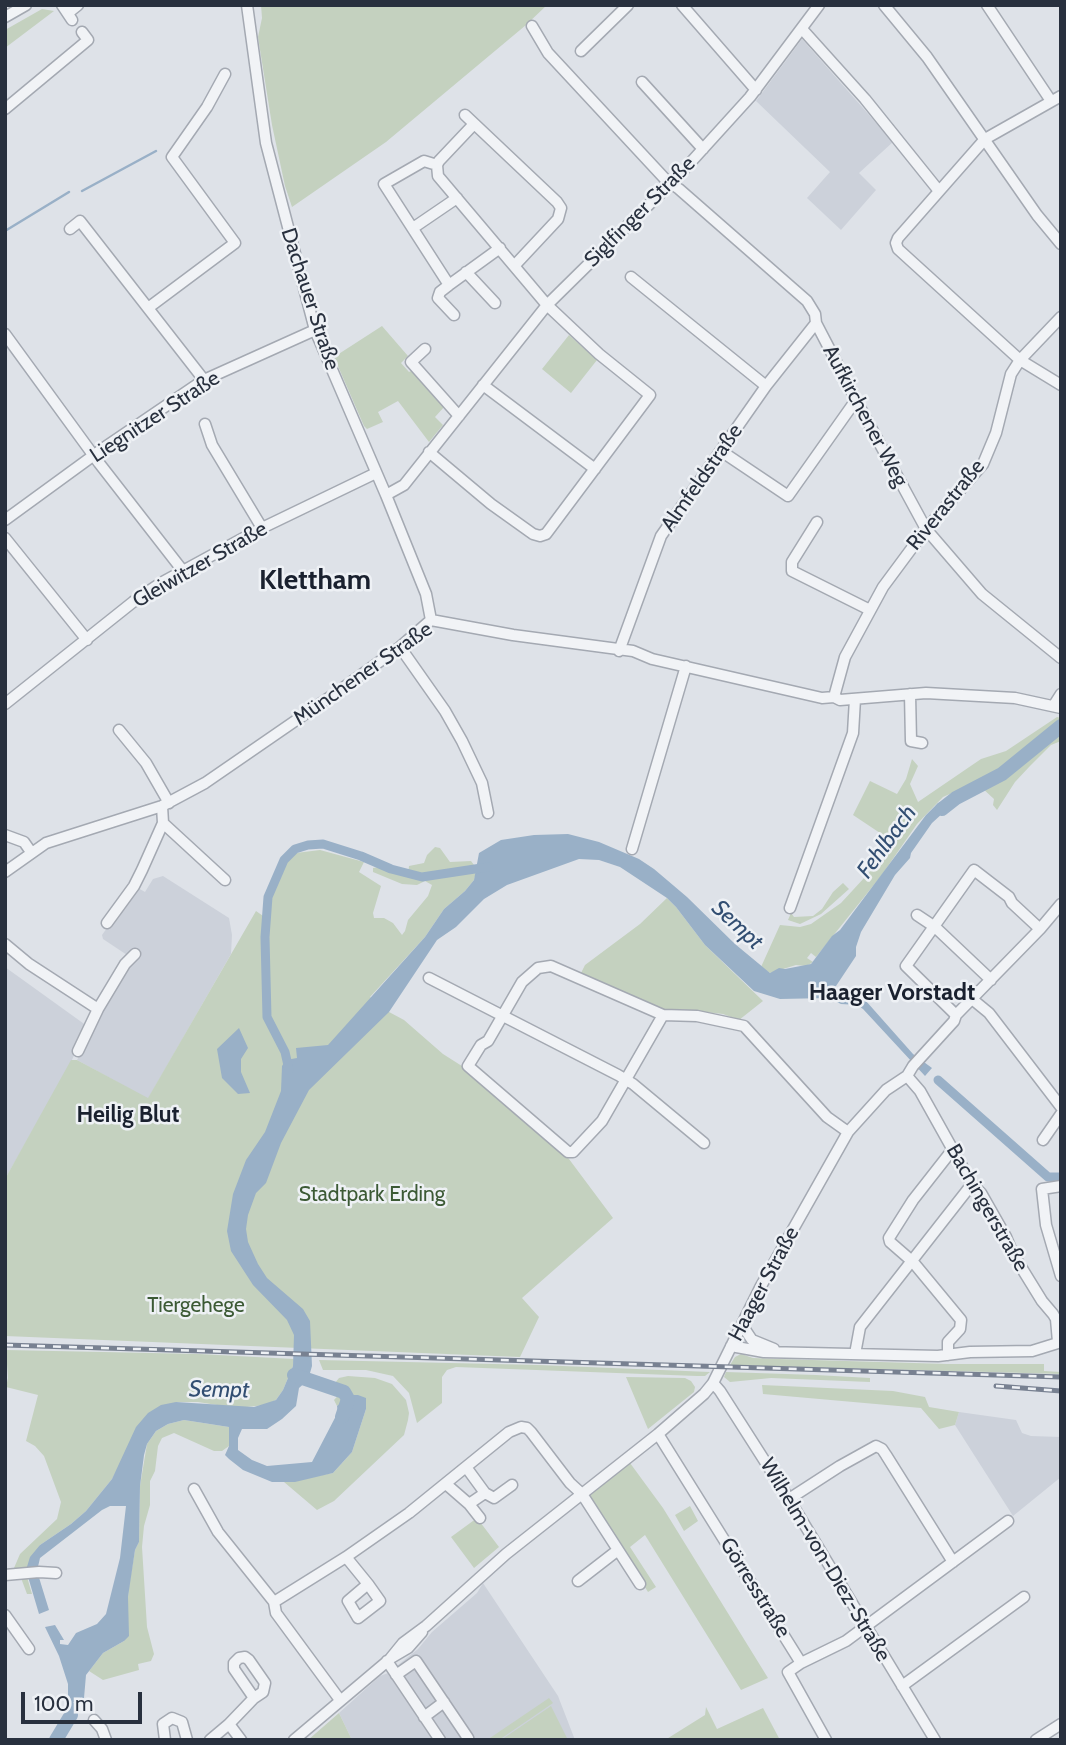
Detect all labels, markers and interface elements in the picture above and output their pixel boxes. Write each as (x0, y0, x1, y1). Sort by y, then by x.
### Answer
street label: Siglfinger Straße (579, 151, 701, 273)
street label: Dachauer Straße (275, 225, 345, 373)
street label: Aufkirchener Weg (817, 341, 913, 491)
street label: Liegnitzer Straße (85, 366, 225, 468)
street label: Almfeldstraße (656, 420, 748, 536)
street label: Riverastraße (902, 455, 990, 555)
street label: Gleiwitzer Straße (128, 516, 272, 614)
district label: Klettham (259, 564, 371, 598)
street label: Münchener Straße (289, 617, 437, 731)
water label: Fehlbach (851, 800, 923, 884)
water label: Sempt (706, 894, 768, 956)
district label: Haager Vorstadt (809, 979, 975, 1007)
district label: Heilig Blut (77, 1101, 179, 1129)
street label: Bachingerstraße (940, 1140, 1034, 1276)
park label: Stadtpark Erding (299, 1182, 445, 1208)
street label: Haager Straße (723, 1223, 805, 1345)
park label: Tiergehege (147, 1293, 245, 1319)
water label: Sempt (189, 1376, 249, 1404)
street label: Wilhelm-von-Diez-Straße (754, 1454, 896, 1666)
street label: Görresstraße (714, 1533, 796, 1643)
scale bar (24, 1678, 145, 1722)
text: 100 m (34, 1691, 93, 1716)

